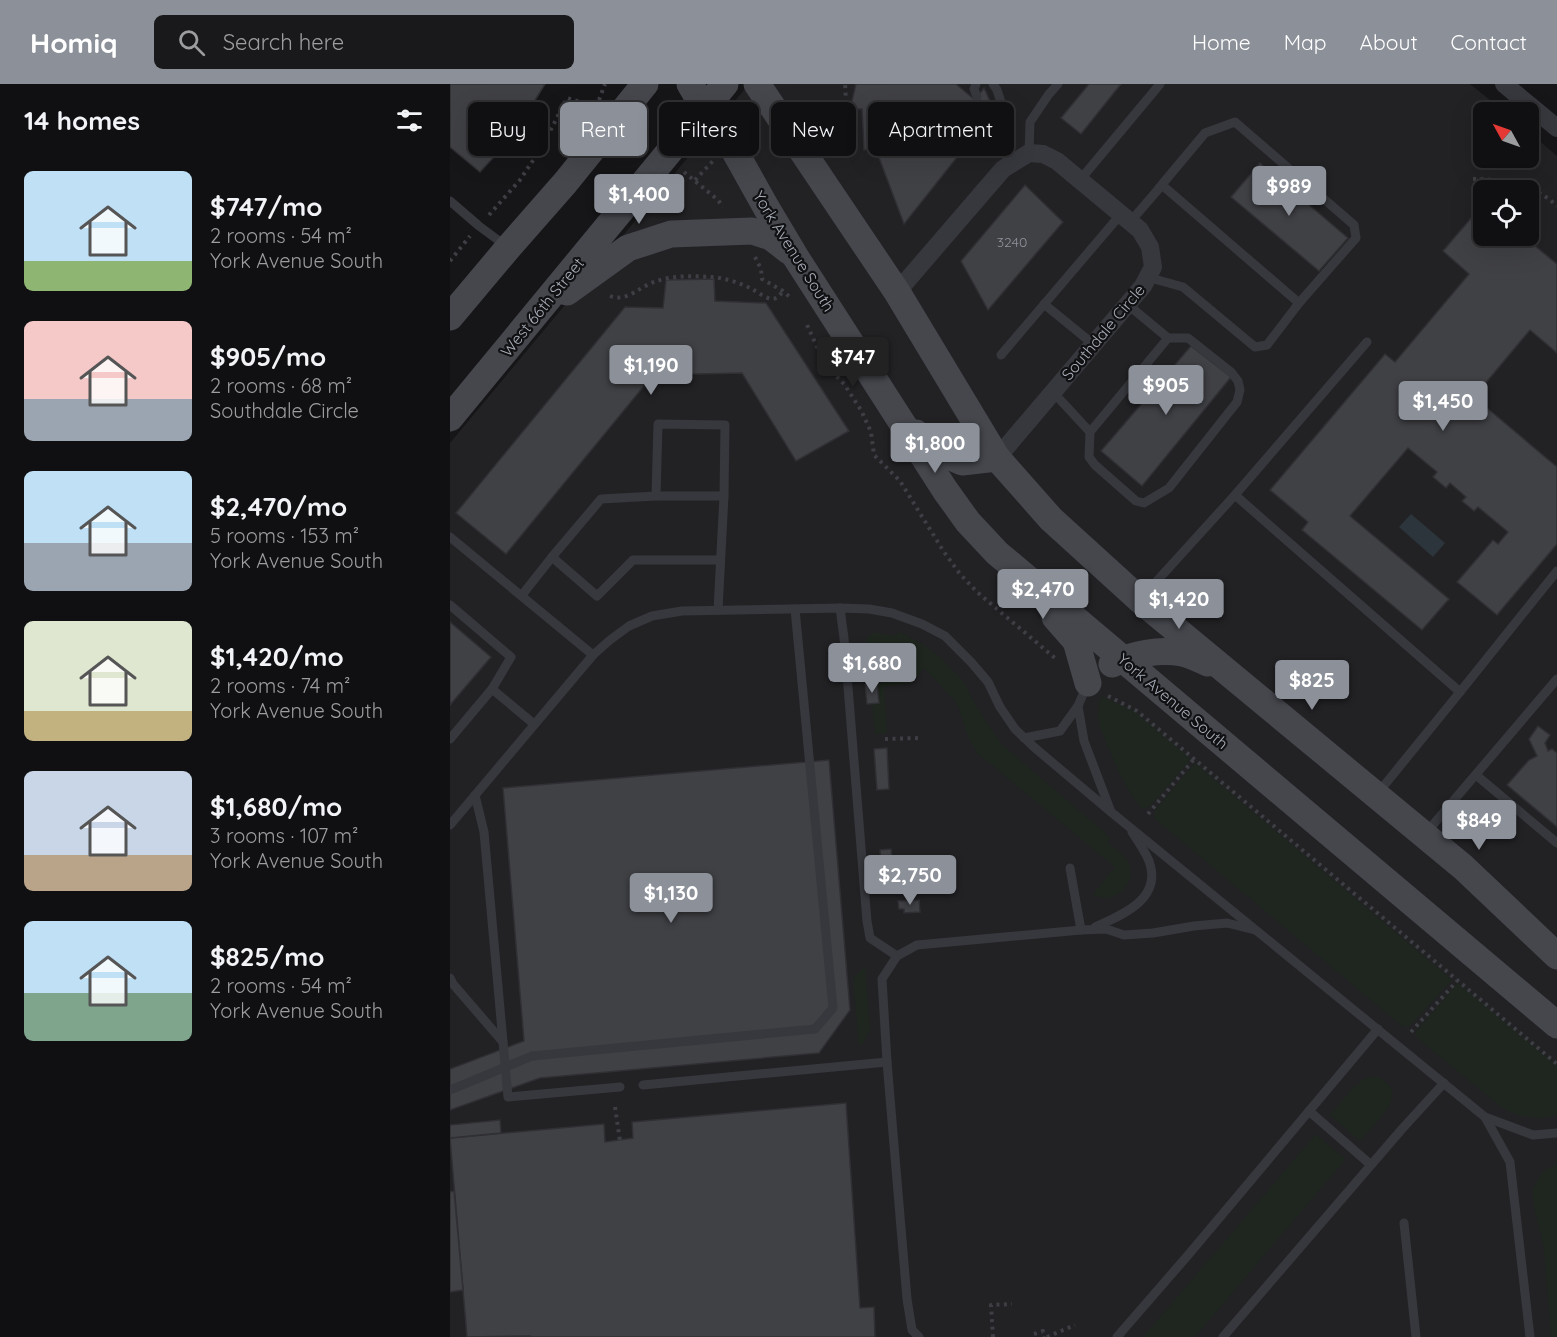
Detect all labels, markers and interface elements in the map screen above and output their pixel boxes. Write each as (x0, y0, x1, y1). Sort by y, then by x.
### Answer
search box (154, 15, 574, 69)
text: Homiq (30, 25, 118, 60)
icon: search (175, 26, 208, 59)
text: Search here (223, 28, 344, 56)
text: Home (1192, 29, 1251, 55)
text: Map (1284, 29, 1327, 55)
text: About (1360, 29, 1418, 55)
text: Contact (1451, 29, 1527, 55)
chip: Buy (468, 102, 548, 156)
chip: Rent (560, 102, 647, 156)
chip: Filters (659, 102, 759, 156)
chip: New (771, 102, 856, 156)
chip: Apartment (868, 102, 1014, 156)
north arrow (1473, 102, 1539, 168)
map controls (1473, 102, 1539, 246)
text: 14 homes (24, 104, 140, 137)
icon: filters (393, 104, 426, 137)
pin: $989 (1253, 166, 1325, 217)
text: $989 (1266, 173, 1312, 198)
pin: $1,400 (590, 174, 688, 225)
button: locate (1473, 180, 1539, 246)
text: $1,400 (608, 181, 670, 206)
street label: York Avenue South (749, 187, 839, 315)
text: $747/mo (210, 190, 323, 223)
icon: home (72, 195, 144, 267)
text: 2 rooms · 54 m² (210, 223, 352, 248)
house number: 3240 (997, 233, 1027, 251)
text: York Avenue South (210, 248, 383, 273)
street label: West 66th Street (496, 254, 588, 360)
street label: Southdale Circle (1057, 280, 1149, 384)
pin: $747 (817, 337, 889, 388)
text: $905/mo (210, 340, 326, 373)
text: $747 (831, 344, 875, 369)
icon: home (72, 345, 144, 417)
pin: $1,190 (602, 345, 700, 396)
text: $1,190 (623, 352, 679, 377)
pin: $905 (1130, 365, 1202, 416)
text: $905 (1142, 372, 1190, 397)
text: 2 rooms · 68 m² (210, 373, 352, 398)
pin: $1,450 (1394, 381, 1492, 432)
text: $1,450 (1413, 388, 1473, 413)
text: Southdale Circle (210, 398, 359, 423)
pin: $1,800 (886, 423, 984, 474)
text: $1,800 (905, 430, 965, 455)
text: $2,470/mo (210, 490, 347, 523)
icon: home (72, 495, 144, 567)
text: 5 rooms · 153 m² (210, 523, 359, 548)
text: York Avenue South (210, 548, 383, 573)
pin: $2,470 (994, 569, 1092, 620)
text: $2,470 (1011, 576, 1075, 601)
pin: $1,420 (1130, 579, 1228, 630)
text: $1,420 (1149, 586, 1209, 611)
text: $1,420/mo (210, 640, 344, 673)
pin: $1,680 (823, 643, 921, 694)
icon: home (72, 645, 144, 717)
street label: York Avenue South (1114, 649, 1232, 753)
text: $1,680 (842, 650, 902, 675)
pin: $825 (1276, 660, 1348, 711)
text: $825 (1289, 667, 1335, 692)
text: 2 rooms · 74 m² (210, 673, 350, 698)
text: York Avenue South (210, 698, 383, 723)
text: $1,680/mo (210, 790, 342, 823)
icon: home (72, 795, 144, 867)
pin: $849 (1443, 800, 1515, 851)
text: $849 (1456, 807, 1502, 832)
text: 3 rooms · 107 m² (210, 823, 358, 848)
text: York Avenue South (210, 848, 383, 873)
pin: $2,750 (861, 855, 959, 906)
text: $2,750 (878, 862, 942, 887)
pin: $1,130 (622, 873, 720, 924)
text: $1,130 (644, 880, 698, 905)
text: $825/mo (210, 940, 325, 973)
icon: home (72, 945, 144, 1017)
text: 2 rooms · 54 m² (210, 973, 352, 998)
text: York Avenue South (210, 998, 383, 1023)

